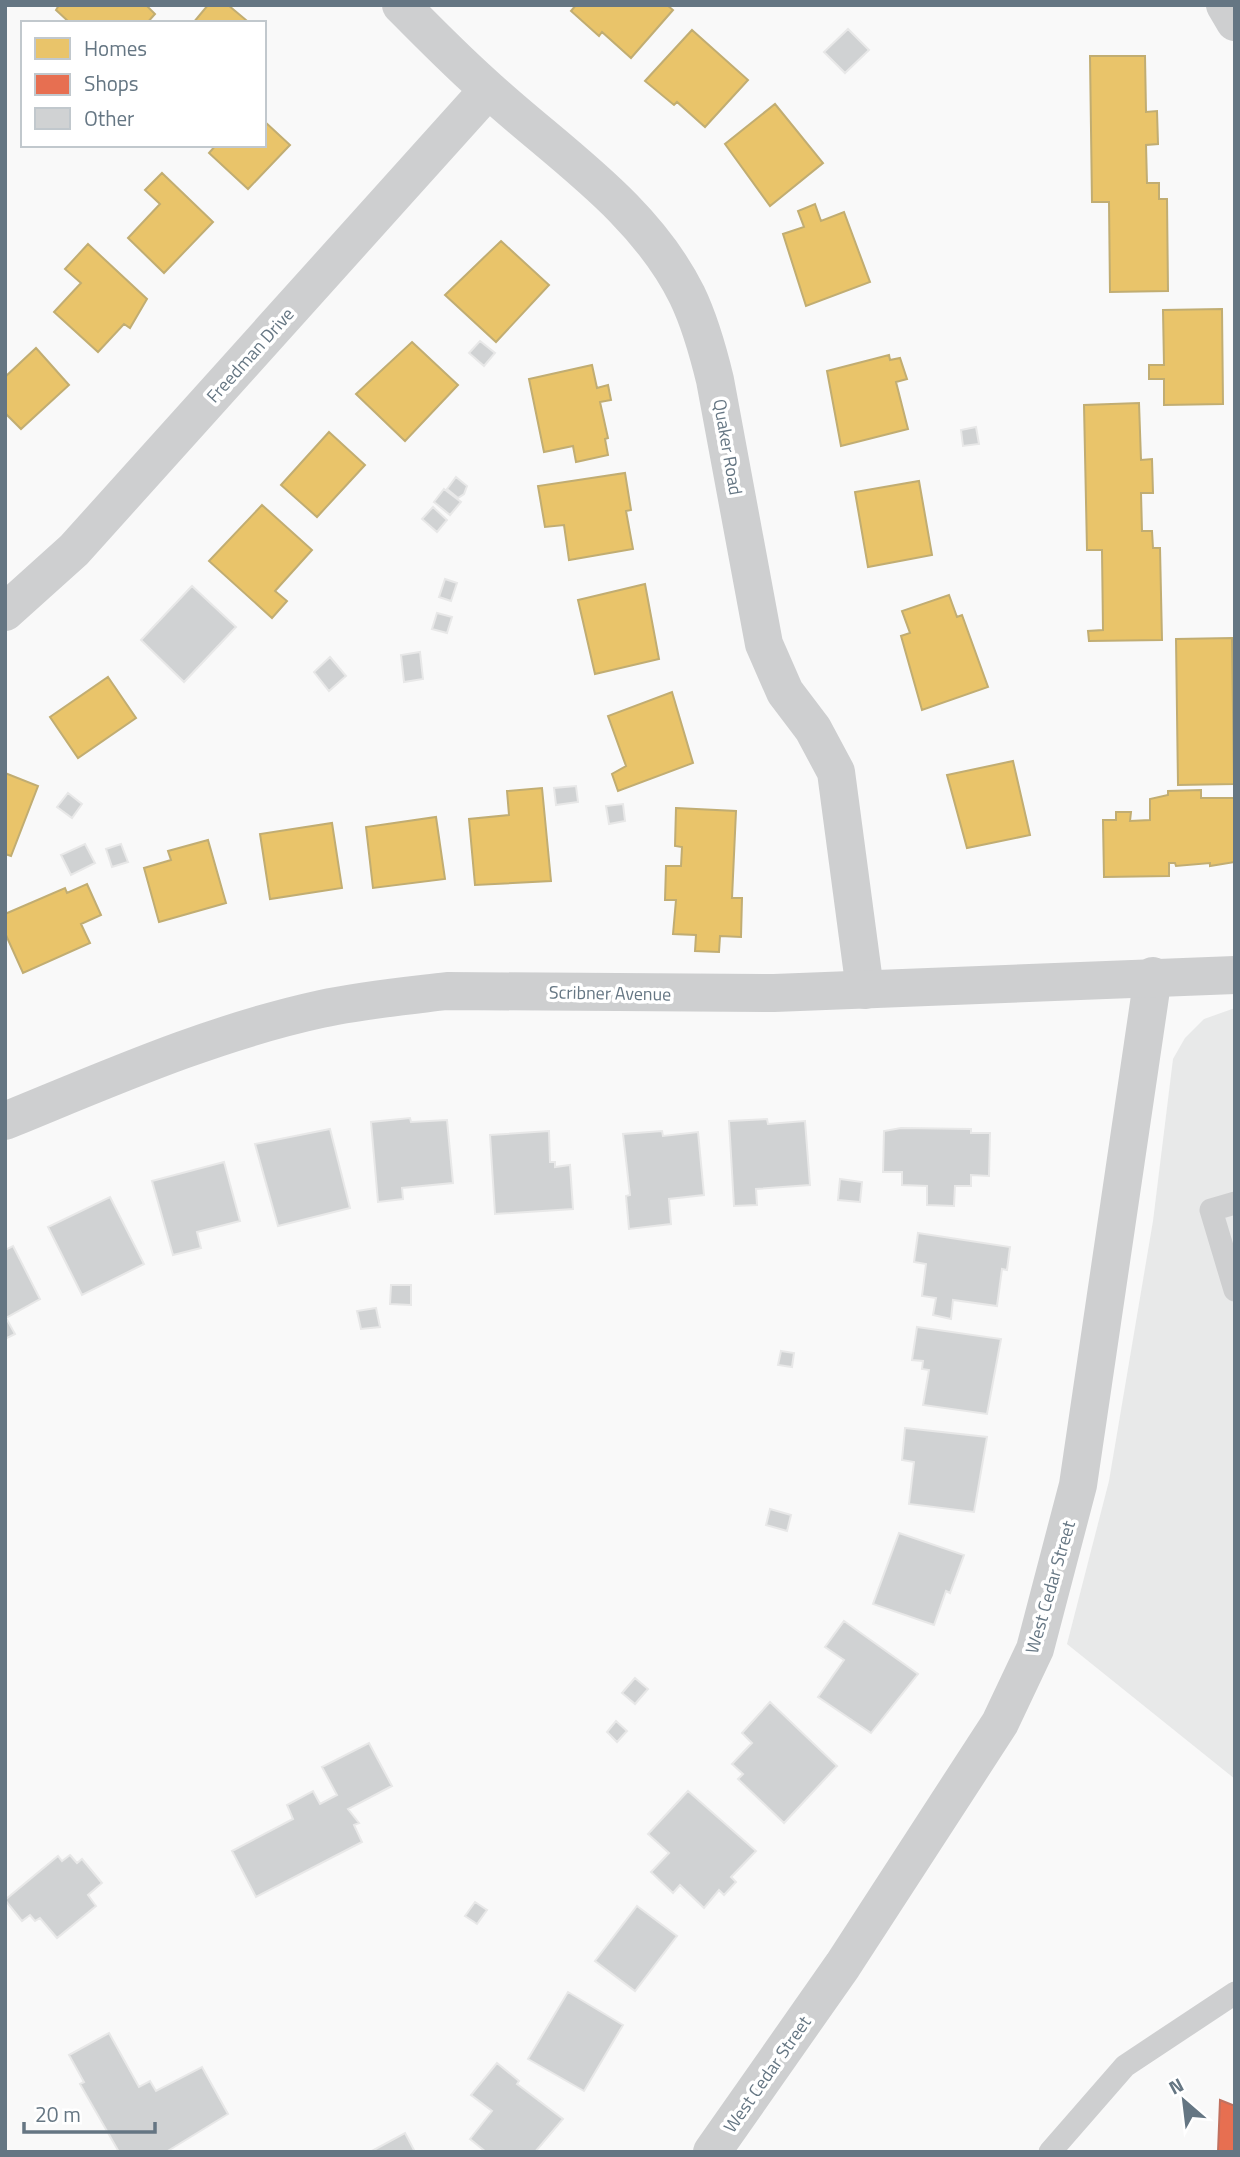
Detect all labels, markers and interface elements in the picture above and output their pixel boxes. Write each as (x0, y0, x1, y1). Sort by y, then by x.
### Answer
legend (21, 21, 266, 147)
text: Homes (84, 32, 147, 64)
text: Shops (84, 67, 139, 99)
text: Other (84, 102, 134, 134)
street label: Freedman Drive (200, 301, 300, 409)
street label: Quaker Road (706, 397, 750, 497)
street label: Scribner Avenue (549, 978, 671, 1008)
street label: West Cedar Street (1018, 1517, 1082, 1657)
street label: West Cedar Street (717, 2010, 818, 2138)
north arrow (1149, 2066, 1219, 2136)
text: N (1163, 2070, 1188, 2101)
scale bar (24, 2090, 156, 2134)
text: 20 m (35, 2098, 81, 2130)

